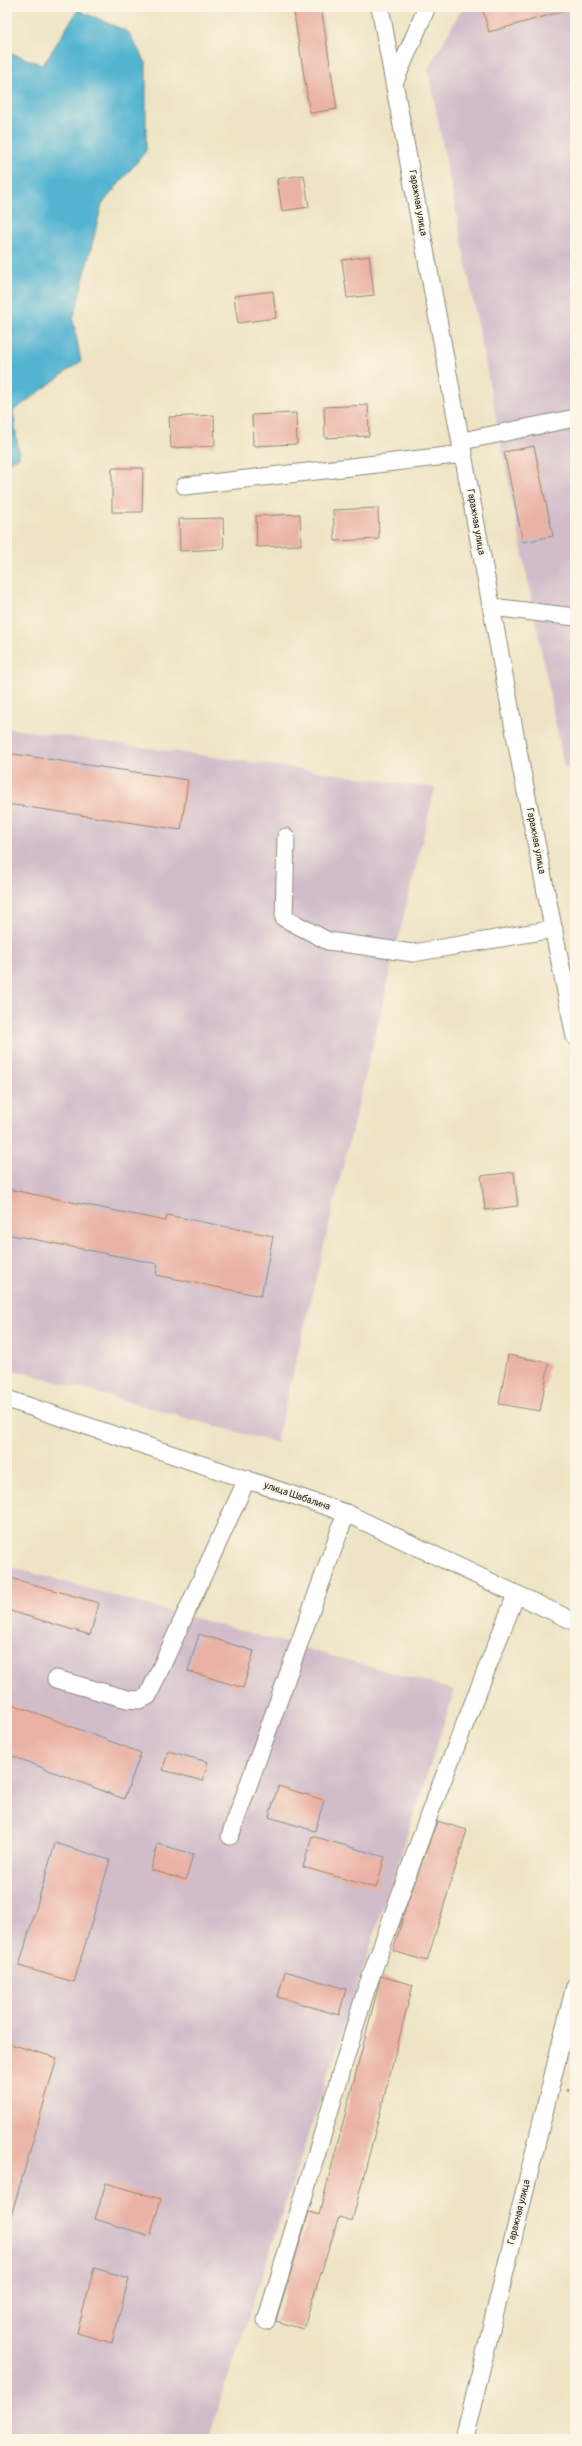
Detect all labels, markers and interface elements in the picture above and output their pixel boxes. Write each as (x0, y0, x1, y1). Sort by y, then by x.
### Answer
street label: Гаражная улица (406, 169, 430, 237)
street label: Гаражная улица (464, 488, 488, 556)
street label: Гаражная улица (524, 807, 548, 875)
street label: улица Шабалина (261, 1479, 332, 1513)
street label: Гаражная улица (505, 2178, 533, 2246)

